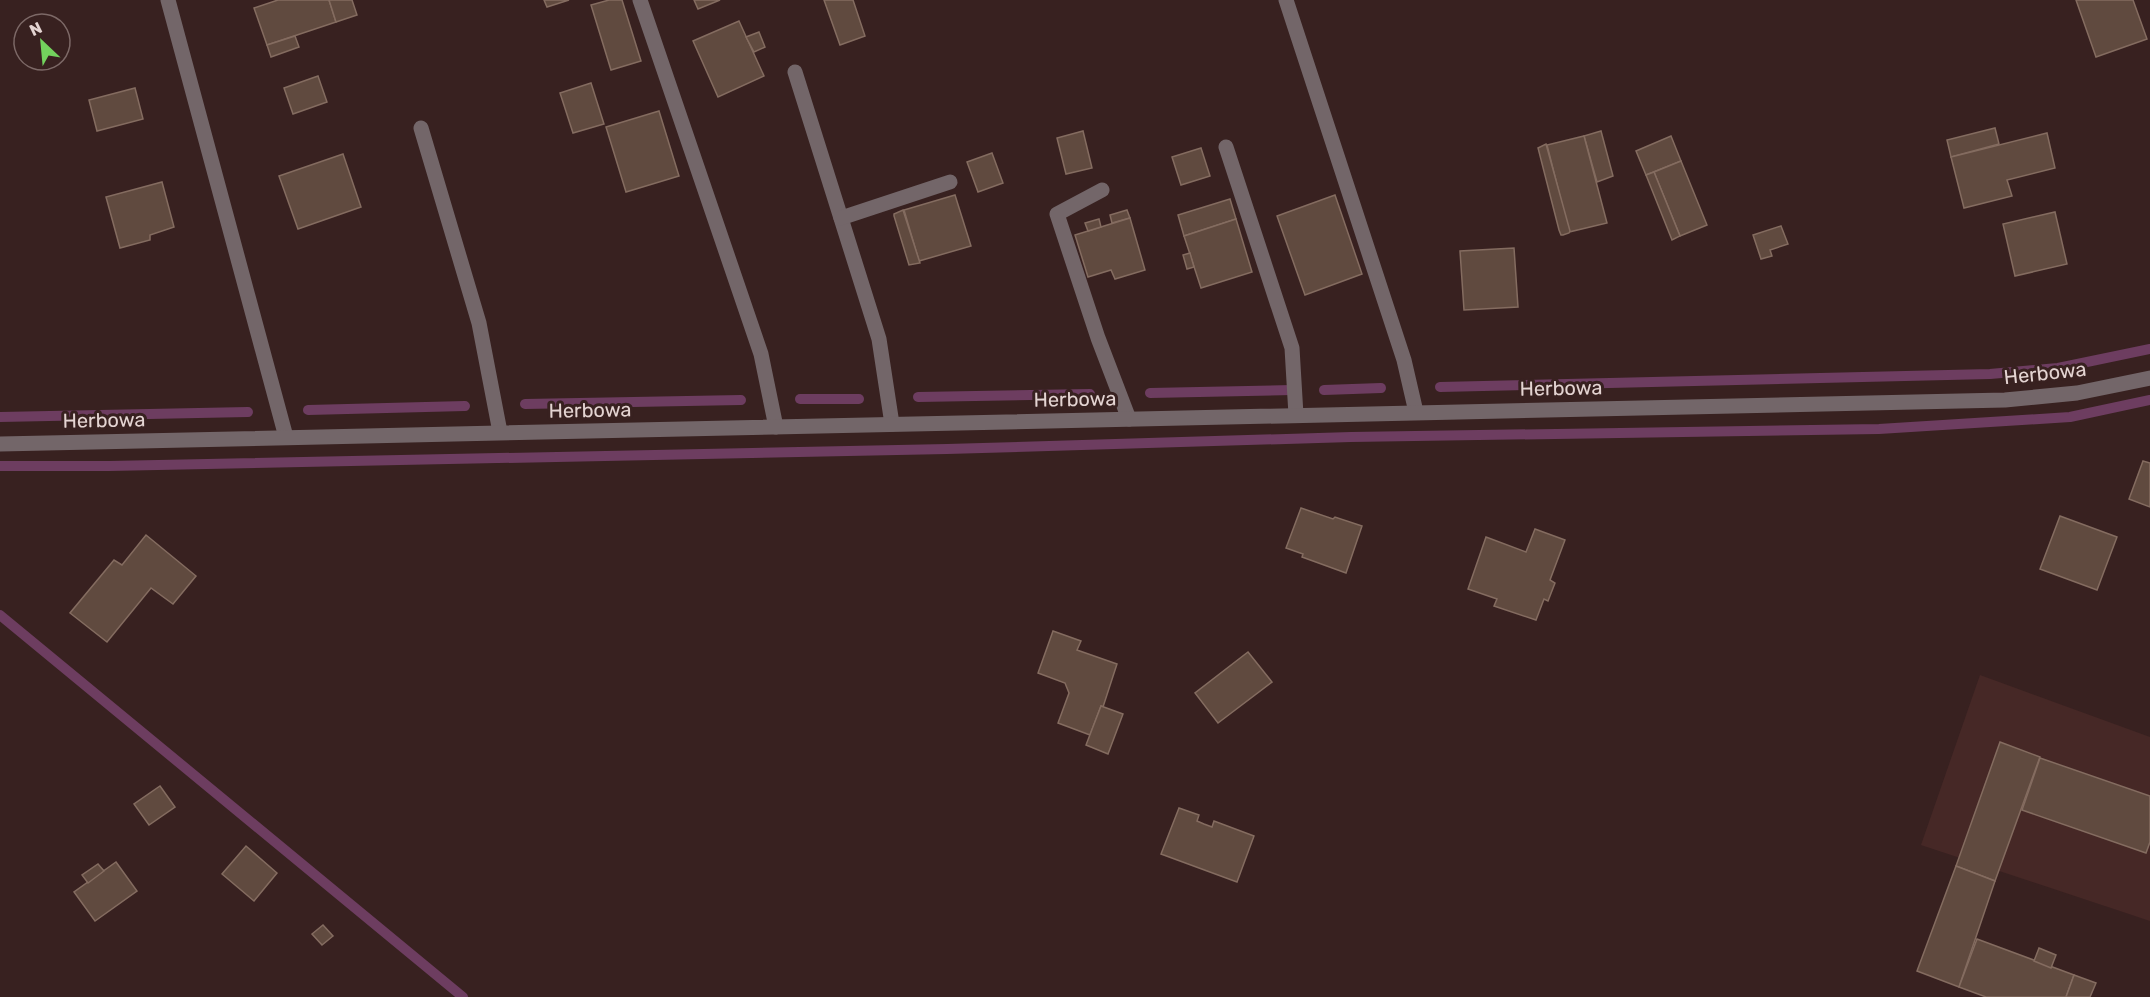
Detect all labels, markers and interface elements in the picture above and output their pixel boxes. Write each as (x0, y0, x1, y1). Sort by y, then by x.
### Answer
north arrow (12, 12, 72, 72)
text: N (26, 18, 45, 40)
street label: Herbowa (2002, 357, 2088, 389)
street label: Herbowa (1519, 375, 1603, 401)
street label: Herbowa (1033, 386, 1117, 412)
street label: Herbowa (548, 397, 632, 423)
street label: Herbowa (62, 407, 146, 433)

